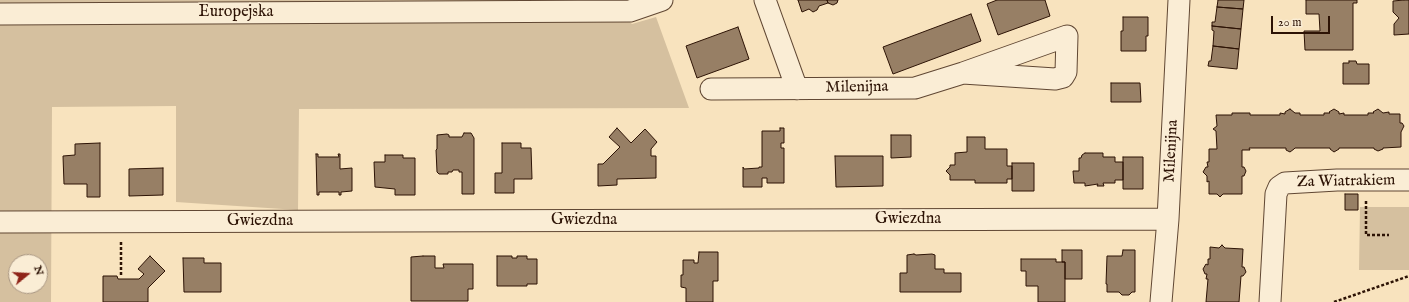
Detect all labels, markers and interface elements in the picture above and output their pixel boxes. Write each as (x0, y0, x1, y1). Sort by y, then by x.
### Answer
street label: Europejska (199, 3, 273, 23)
scale bar (1273, 8, 1332, 34)
text: 20 m (1278, 15, 1301, 30)
street label: Milenijna (825, 78, 889, 98)
street label: Milenijna (1161, 119, 1183, 183)
street label: Za Wiatrakiem (1296, 172, 1396, 192)
street label: Gwiezdna (875, 210, 941, 230)
street label: Gwiezdna (551, 211, 617, 231)
street label: Gwiezdna (227, 212, 293, 232)
north arrow (8, 254, 48, 294)
text: N (30, 264, 47, 277)

